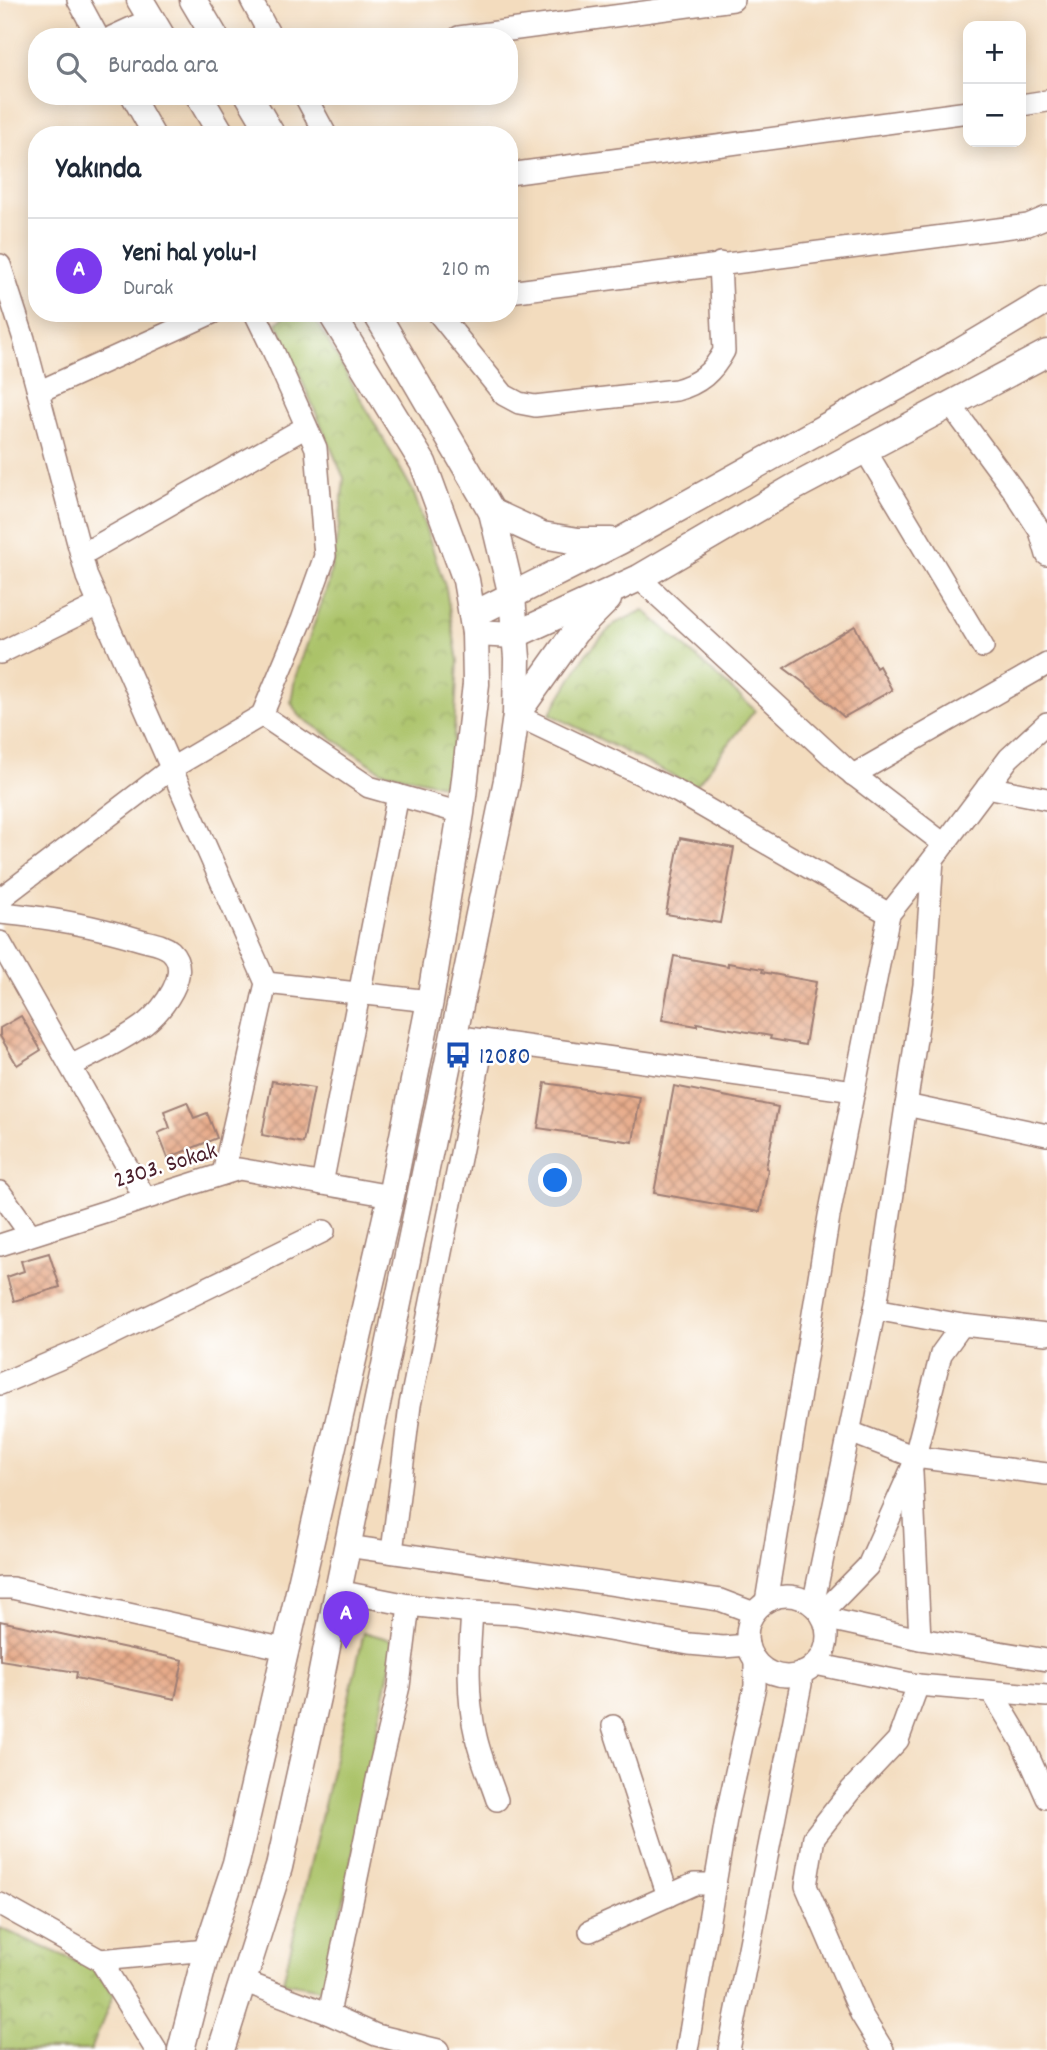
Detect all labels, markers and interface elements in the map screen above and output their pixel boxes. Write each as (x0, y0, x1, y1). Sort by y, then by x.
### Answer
map controls (963, 21, 1026, 147)
button: + (963, 21, 1026, 84)
search box (28, 28, 518, 105)
icon: search (52, 48, 90, 86)
text: Burada ara (108, 48, 218, 85)
button: − (963, 84, 1026, 147)
text: Yakında (56, 150, 141, 193)
text: Yeni hal yolu-1 (123, 236, 257, 273)
text: A (73, 254, 85, 287)
text: 210 m (441, 254, 490, 287)
text: Durak (123, 273, 174, 306)
bus stop icon: 12080 (443, 1040, 473, 1070)
place label: 12080 (479, 1041, 531, 1075)
street label: 2303. Sokak (110, 1135, 222, 1199)
your location (538, 1163, 572, 1197)
pin: A (323, 1591, 369, 1649)

